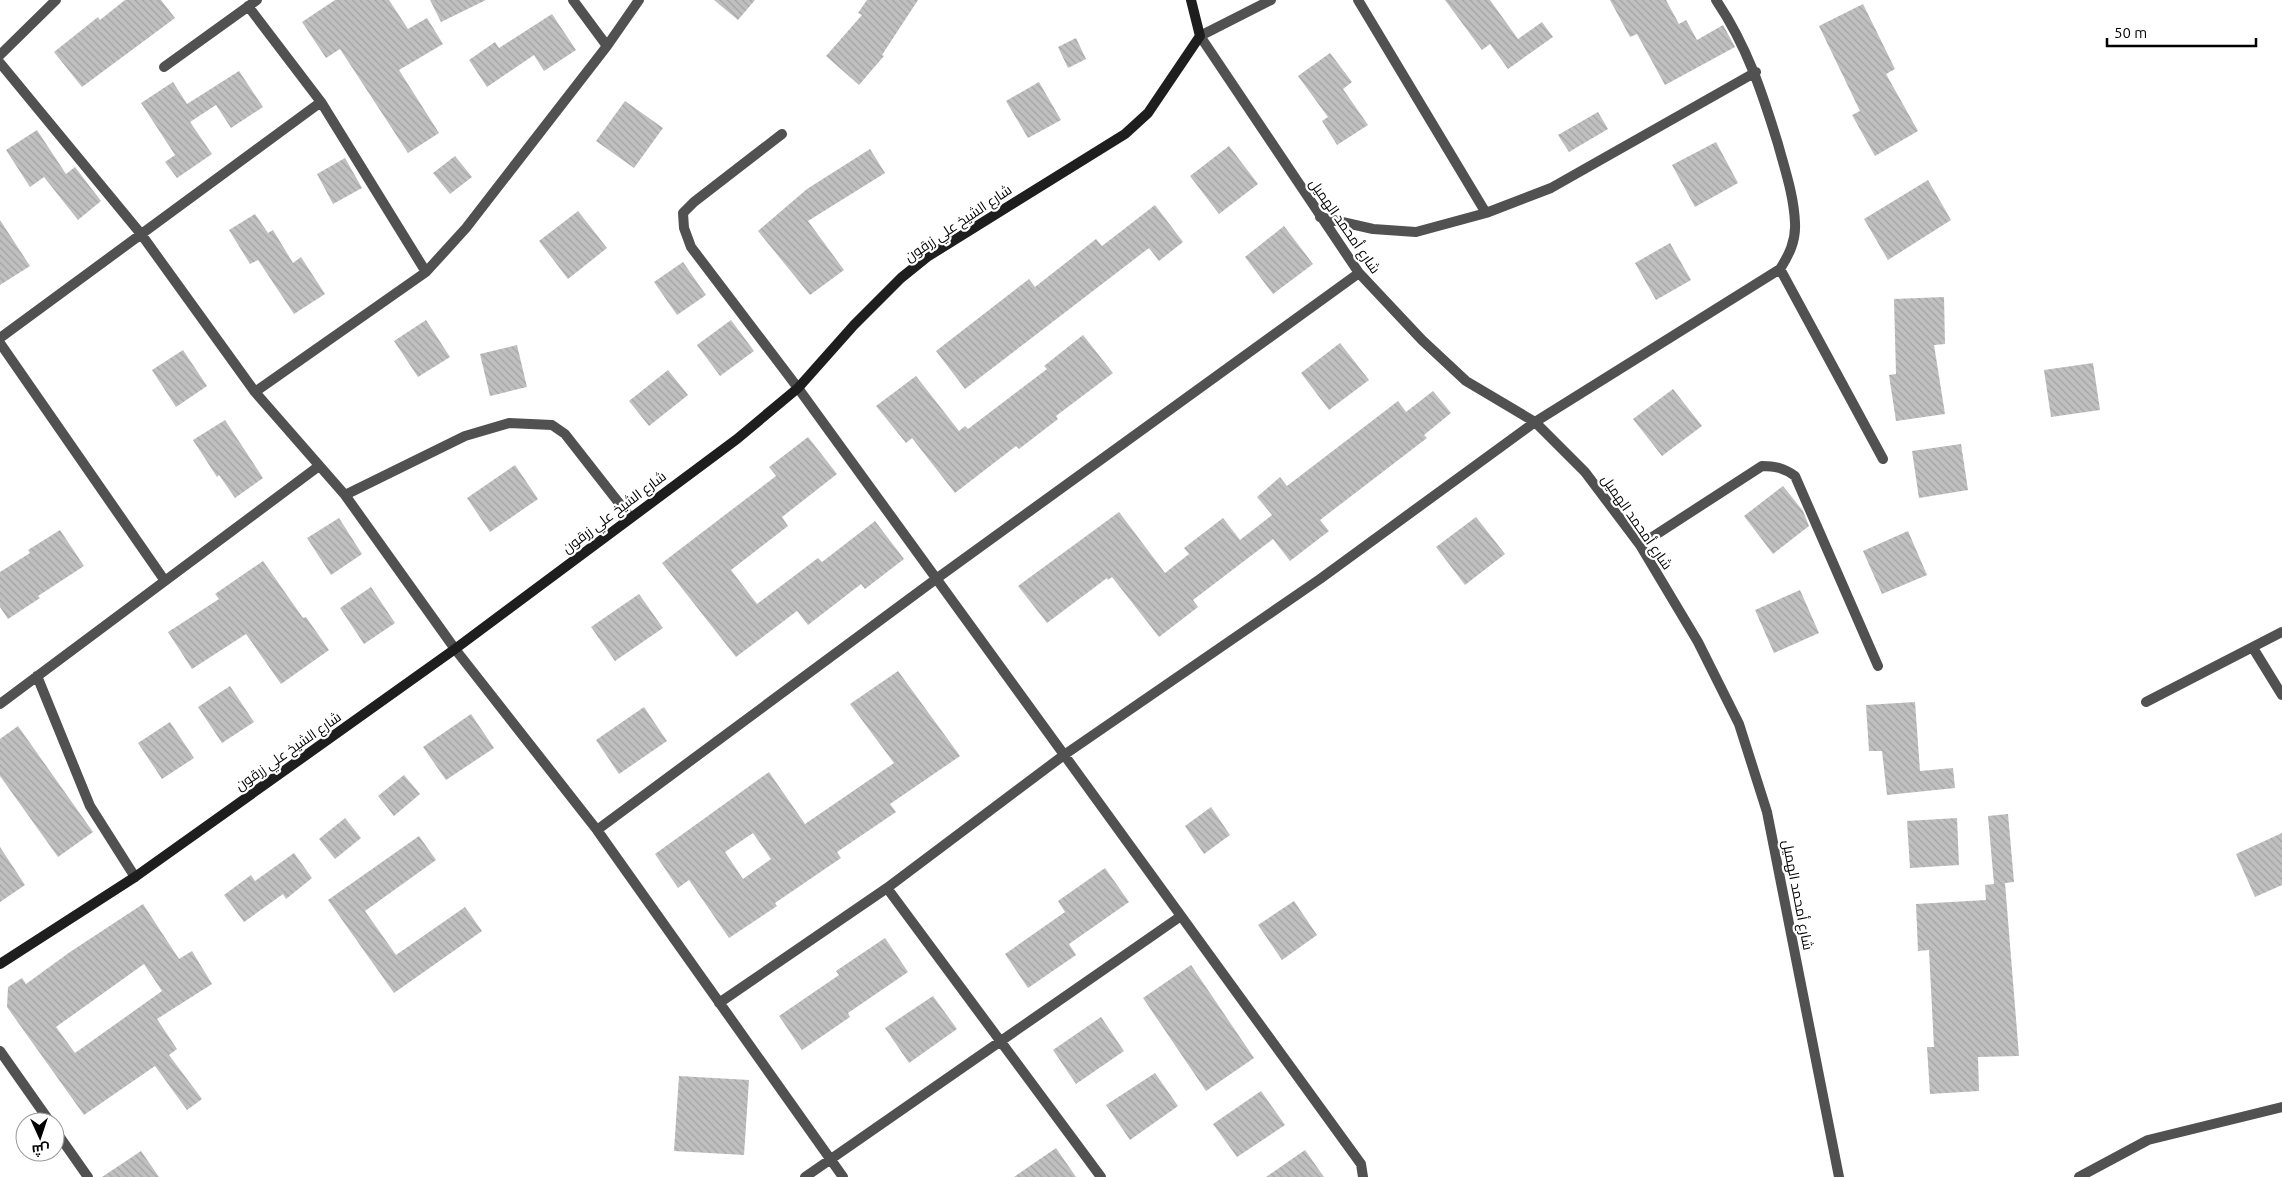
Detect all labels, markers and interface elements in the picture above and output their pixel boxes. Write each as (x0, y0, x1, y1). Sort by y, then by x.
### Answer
scale bar (2107, 15, 2256, 47)
text: 50 m (2114, 24, 2147, 41)
street label: شارع أمحمد الهميل (1306, 175, 1384, 277)
street label: شارع الشيخ علي زرقون (901, 181, 1017, 268)
street label: شارع الشيخ علي زرقون (559, 468, 671, 559)
street label: شارع أمحمد الهميل (1598, 471, 1676, 573)
street label: شارع الشيخ علي زرقون (232, 708, 346, 797)
street label: شارع أمحمد الهميل (1778, 838, 1818, 952)
north arrow (15, 1112, 65, 1162)
text: ش (31, 1141, 50, 1158)

